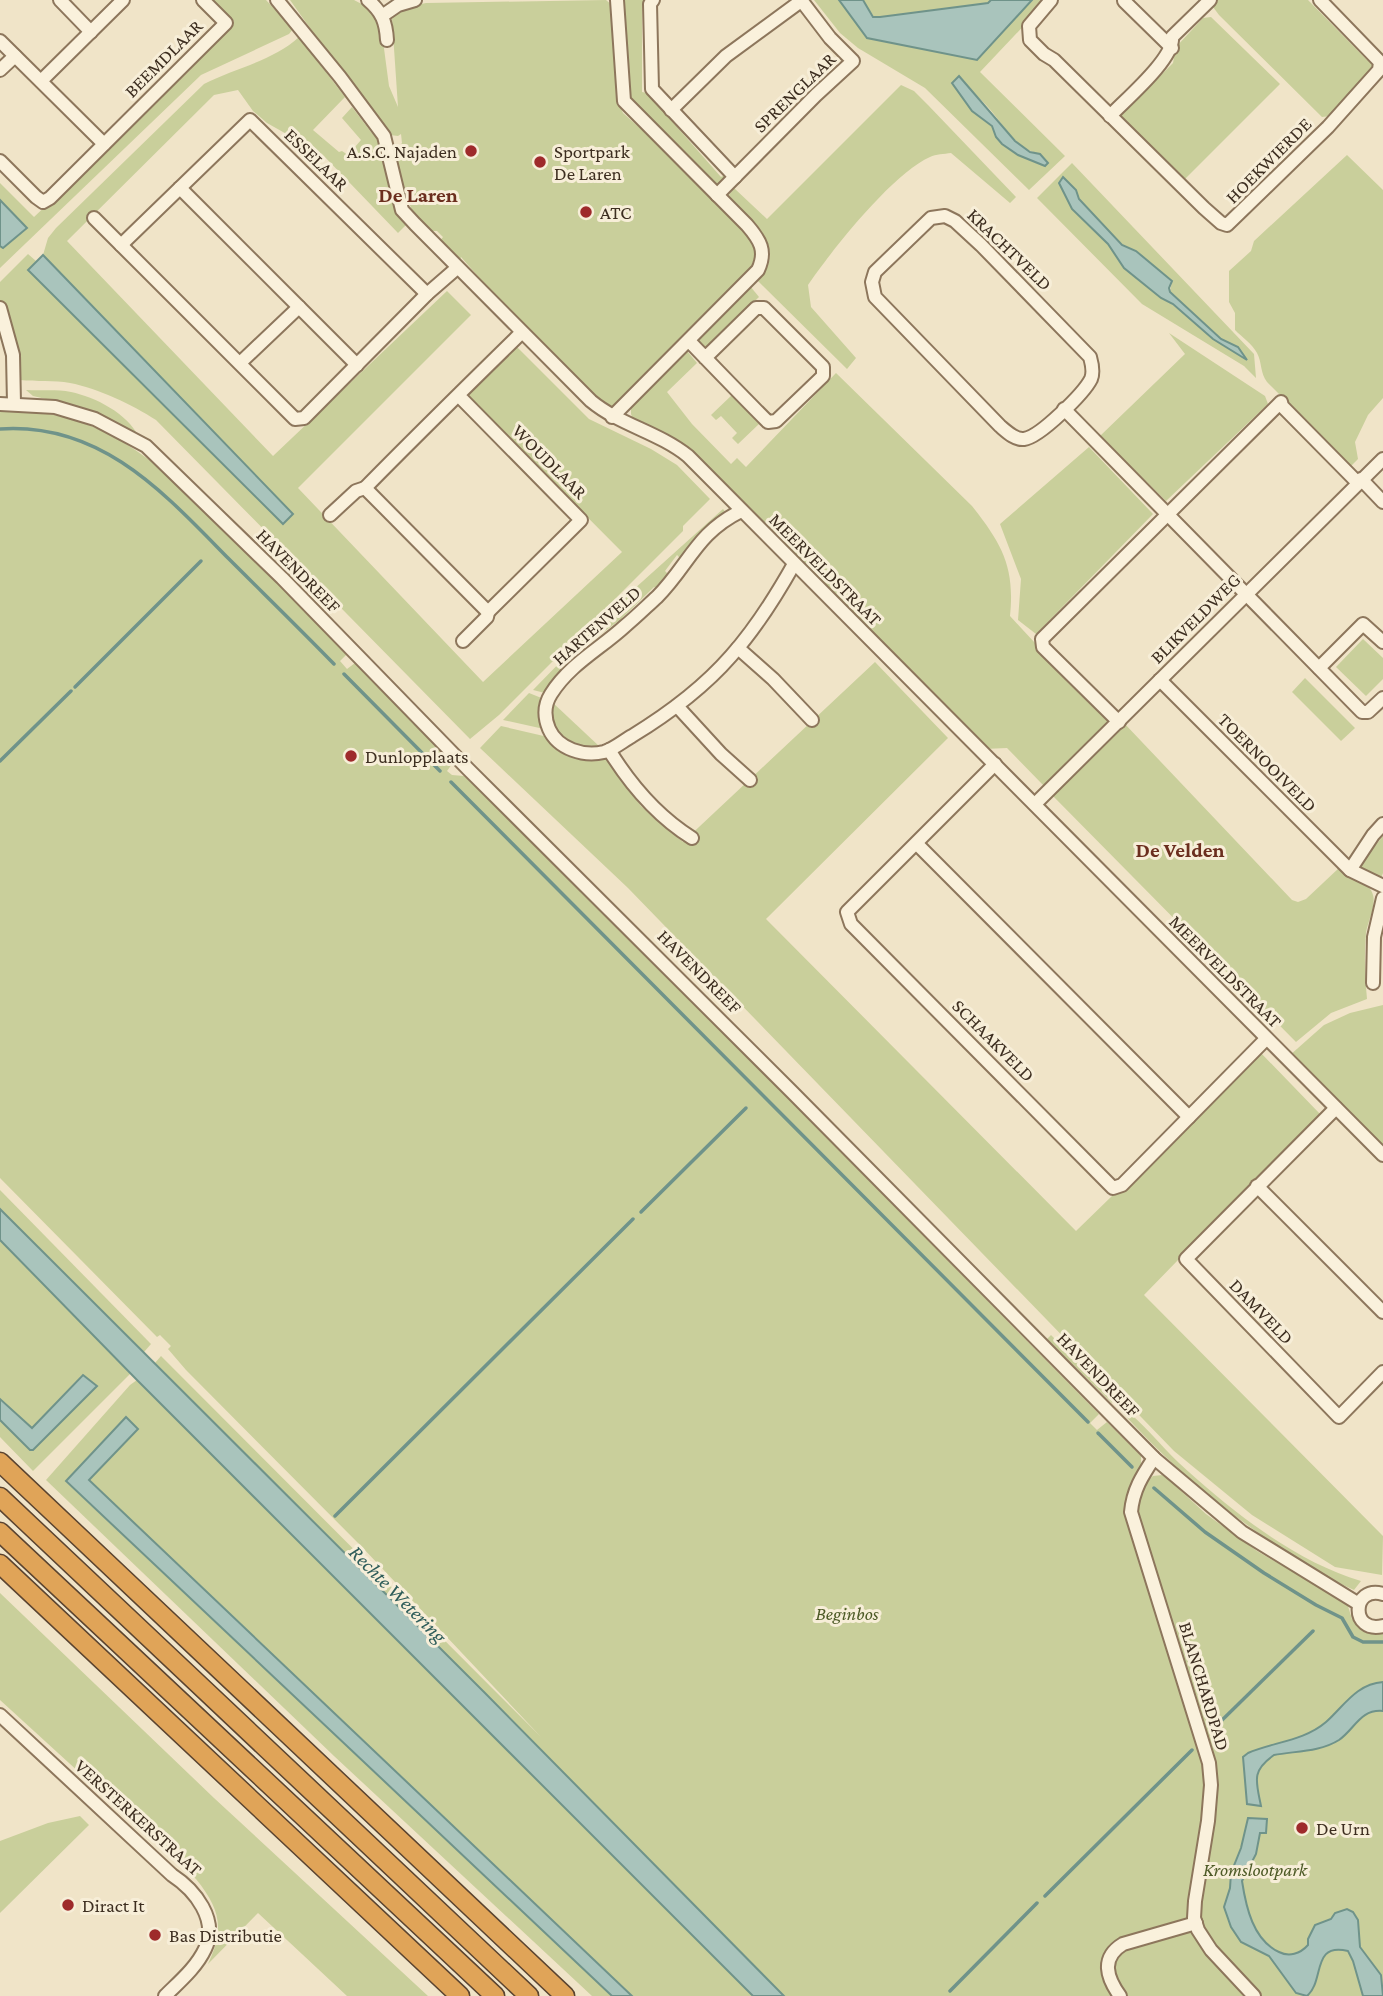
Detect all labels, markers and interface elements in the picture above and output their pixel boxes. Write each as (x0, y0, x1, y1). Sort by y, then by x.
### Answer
street label: BEEMDLAAR (120, 15, 207, 102)
street label: SPRENGLAAR (749, 48, 840, 137)
street label: HOEKWIERDE (1221, 113, 1316, 208)
street label: ESSELAAR (281, 124, 353, 195)
place label: A.S.C. Najaden (347, 141, 457, 163)
place label: Sportpark De Laren (554, 141, 631, 184)
marker: A.S.C. Najaden (463, 143, 479, 159)
marker: Sportpark De Laren (532, 154, 548, 170)
district label: De Laren (378, 183, 458, 207)
place label: ATC (600, 202, 632, 223)
marker: ATC (578, 204, 594, 220)
street label: KRACHTVELD (963, 204, 1056, 295)
street label: WOUDLAAR (508, 420, 592, 503)
street label: MEERVELDSTRAAT (765, 509, 887, 630)
street label: HAVENDREEF (252, 524, 345, 617)
street label: BLIKVELDWEG (1146, 569, 1245, 668)
street label: HARTENVELD (548, 581, 645, 669)
street label: TOERNOOIVELD (1214, 709, 1321, 816)
place label: Dunlopplaats (365, 746, 468, 767)
marker: Dunlopplaats (343, 748, 359, 764)
district label: De Velden (1136, 838, 1224, 862)
street label: MEERVELDSTRAAT (1165, 911, 1287, 1032)
street label: HAVENDREEF (653, 925, 746, 1018)
street label: SCHAAKVELD (948, 995, 1039, 1086)
street label: DAMVELD (1225, 1274, 1298, 1348)
street label: HAVENDREEF (1053, 1328, 1145, 1422)
water label: Rechte Wetering (344, 1540, 452, 1648)
park label: Beginbos (815, 1603, 879, 1624)
street label: BLANCHARDPAD (1175, 1619, 1234, 1753)
street label: VERSTERKERSTRAAT (71, 1755, 207, 1880)
place label: De Urn (1316, 1818, 1370, 1839)
marker: De Urn (1294, 1820, 1310, 1836)
park label: Kromslootpark (1203, 1859, 1308, 1880)
place label: Diract It (82, 1895, 145, 1916)
marker: Diract It (60, 1897, 76, 1913)
place label: Bas Distributie (169, 1925, 282, 1946)
marker: Bas Distributie (147, 1927, 163, 1943)

